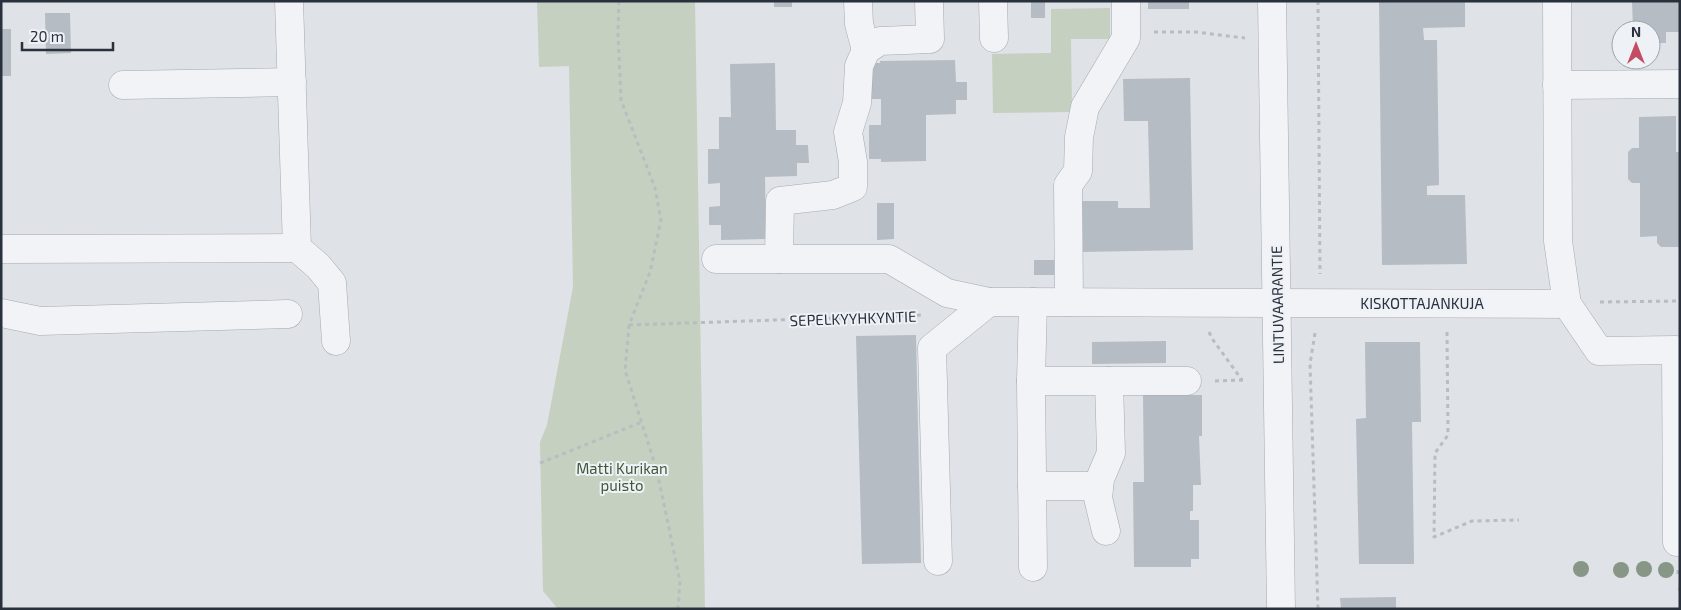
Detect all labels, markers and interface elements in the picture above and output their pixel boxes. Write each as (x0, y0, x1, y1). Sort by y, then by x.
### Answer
scale bar (22, 20, 114, 52)
north arrow (1611, 20, 1661, 70)
text: N (1631, 23, 1641, 40)
text: 20 m (30, 27, 64, 45)
street label: LINTUVAARANTIE (1267, 246, 1287, 364)
street label: KISKOTTAJANKUJA (1360, 294, 1484, 312)
street label: SEPELKYYHKYNTIE (789, 307, 917, 329)
park label: Matti Kurikan puisto (576, 459, 668, 494)

